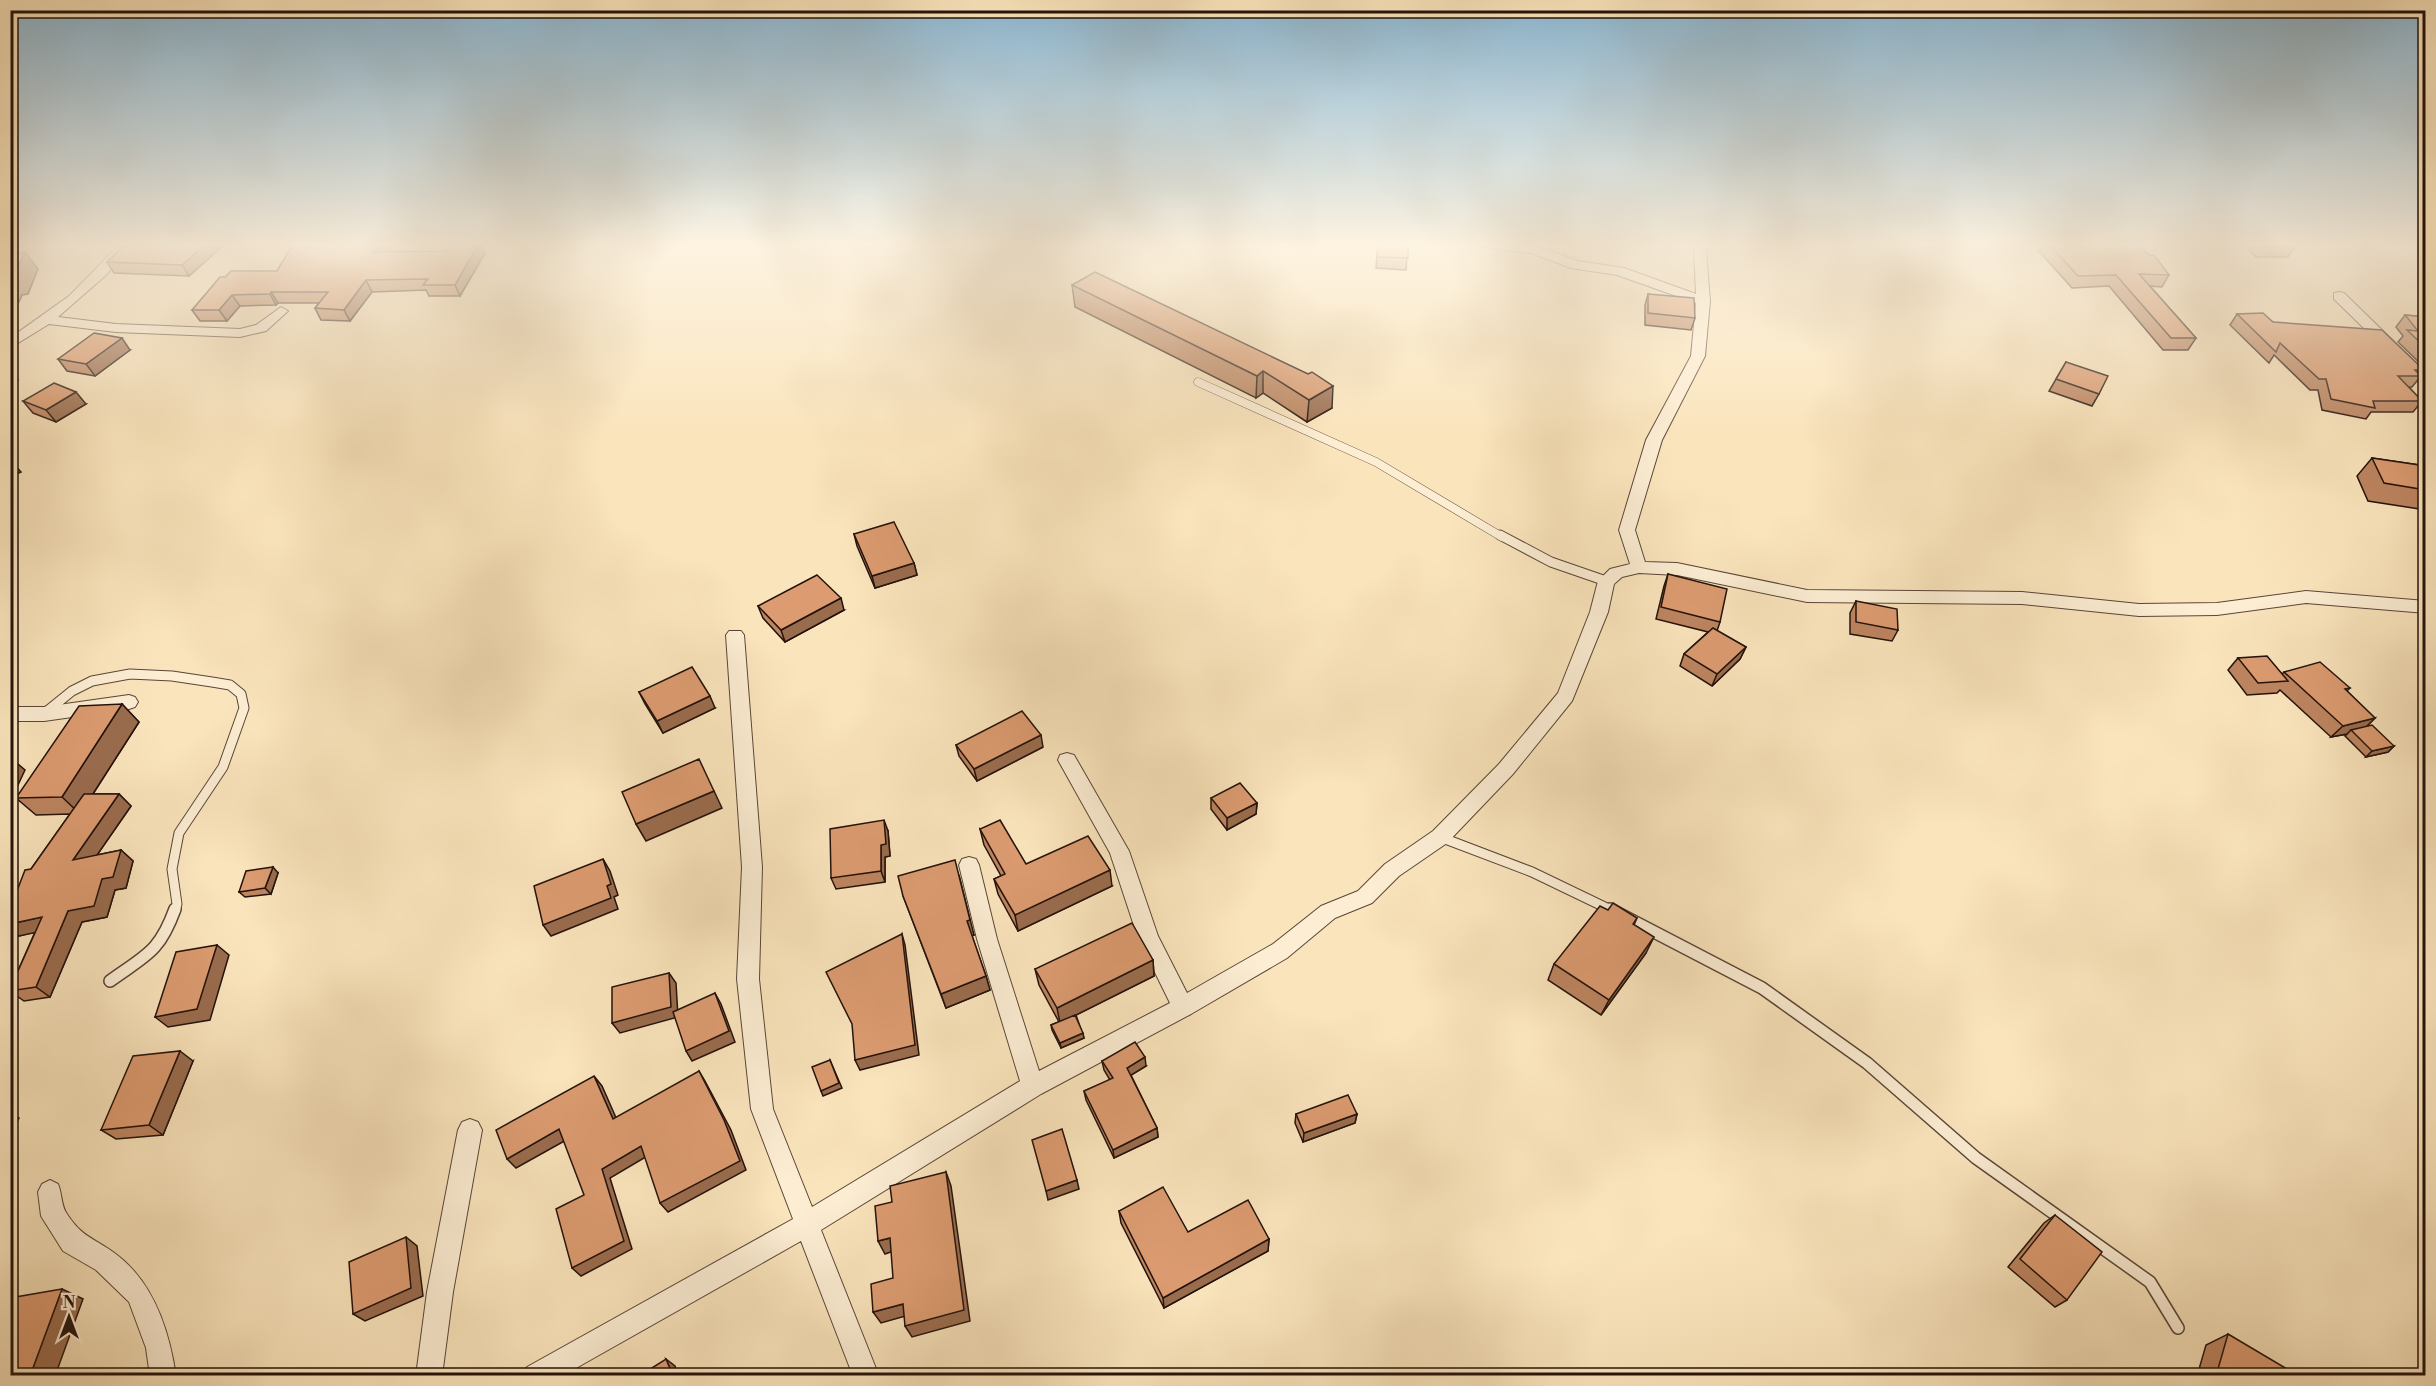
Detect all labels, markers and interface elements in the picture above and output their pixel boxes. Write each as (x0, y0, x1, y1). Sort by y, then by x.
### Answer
north arrow (39, 1287, 99, 1347)
text: N (63, 1293, 76, 1313)

